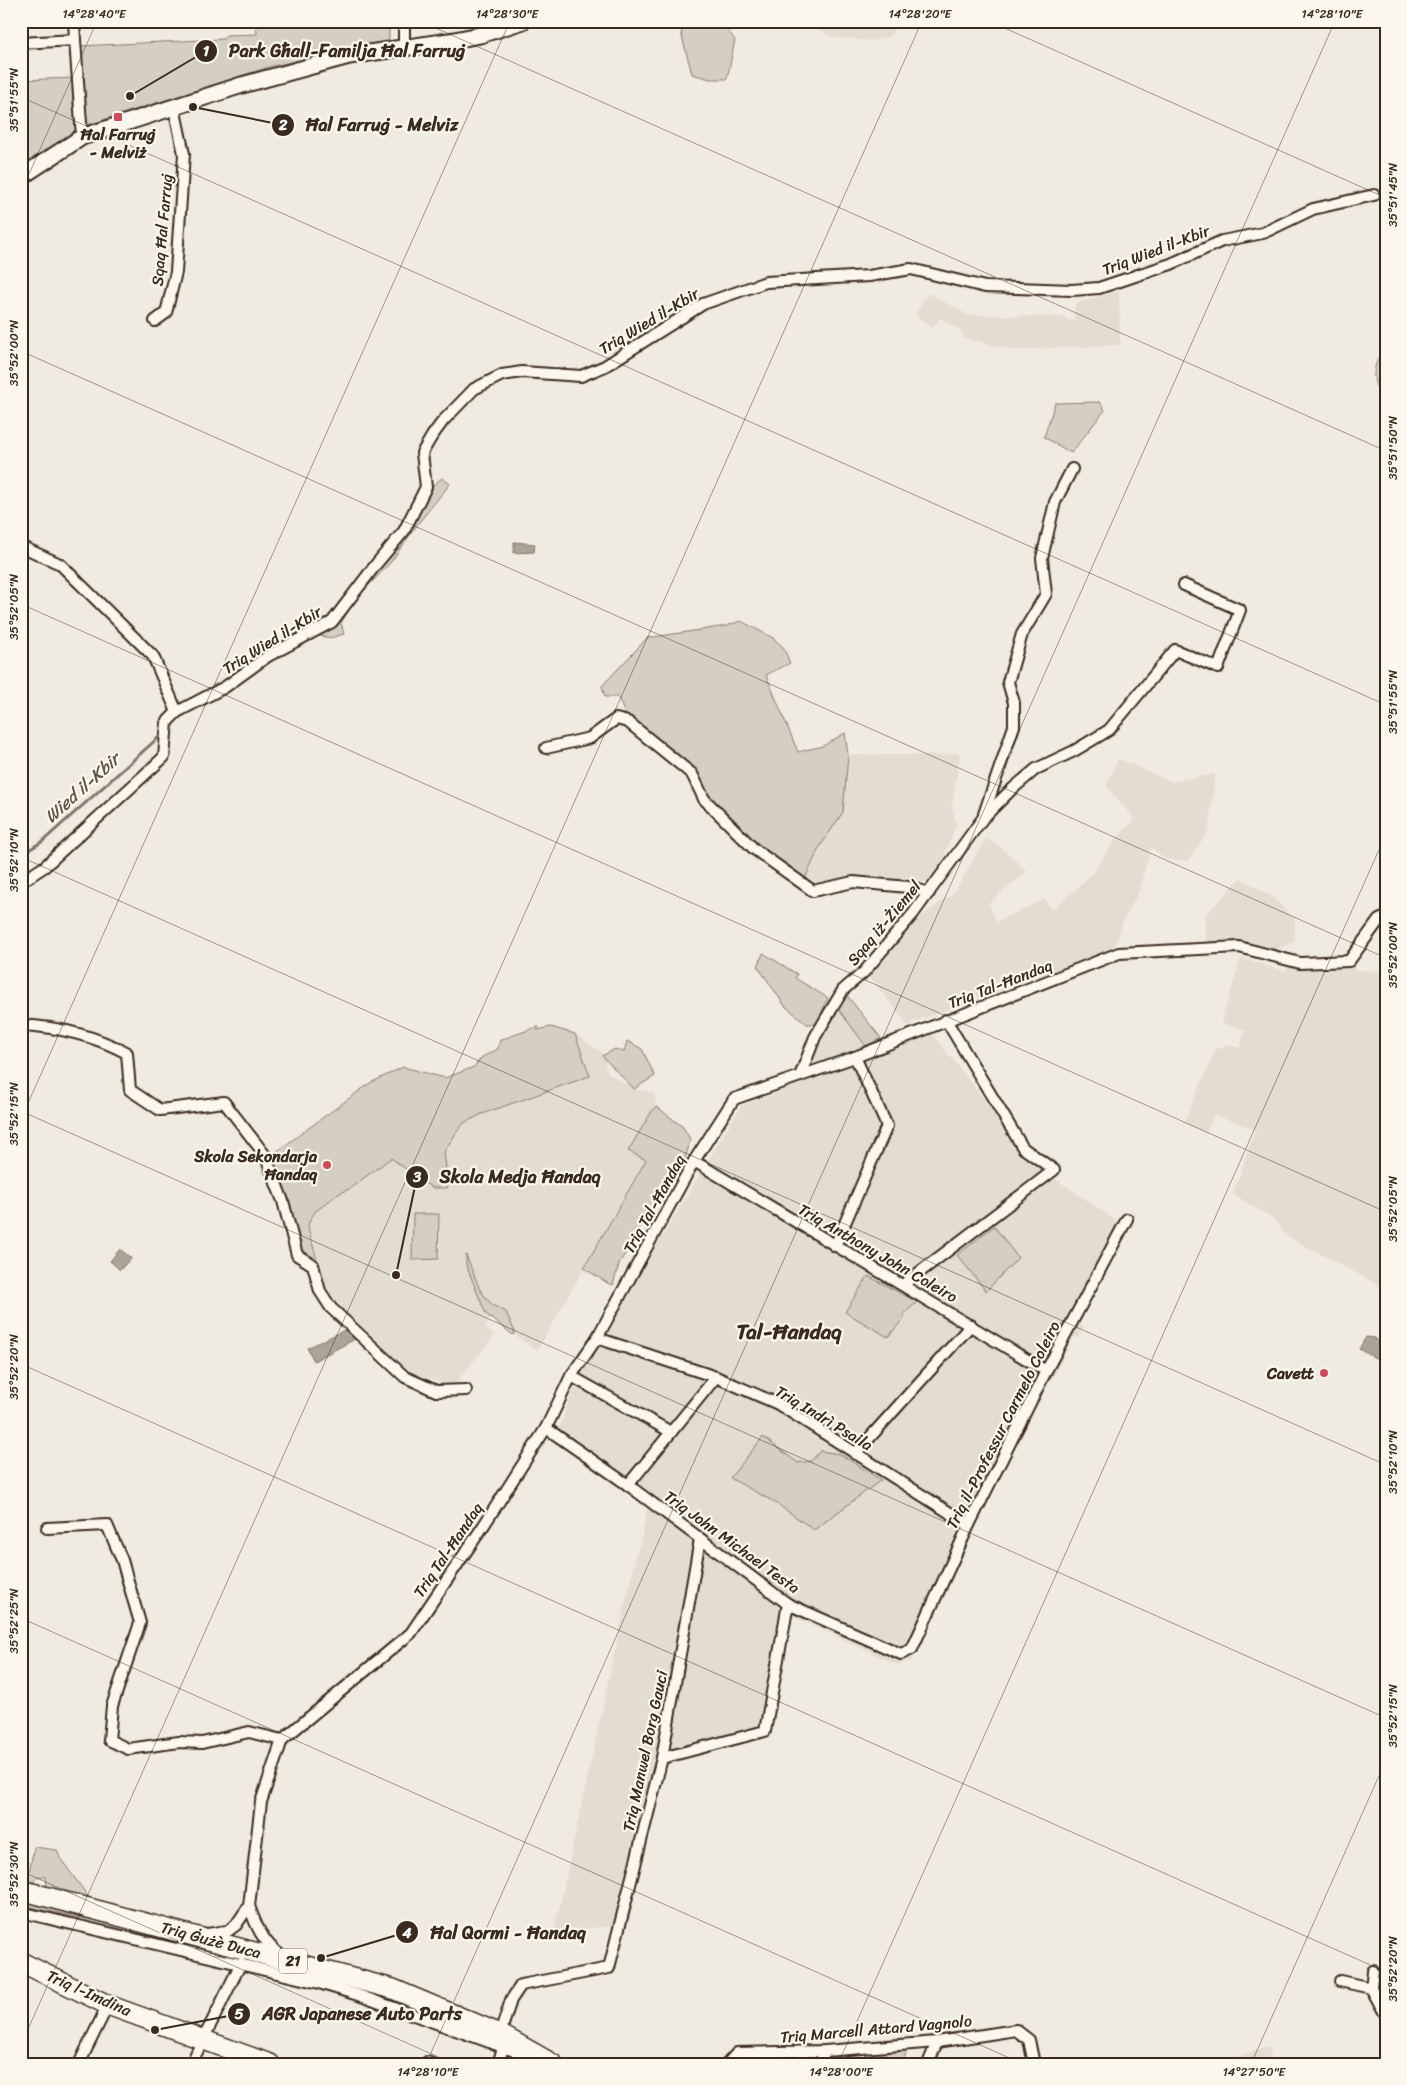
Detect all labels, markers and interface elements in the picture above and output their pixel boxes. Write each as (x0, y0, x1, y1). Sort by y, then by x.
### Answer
text: 14°28'40"E (62, 3, 127, 25)
text: 14°28'30"E (476, 3, 539, 25)
text: 14°28'20"E (889, 3, 953, 25)
text: 14°28'10"E (1302, 3, 1364, 25)
callout: Park Għall-Familja Ħal Farruġ (194, 34, 475, 67)
text: Park Għall-Familja Ħal Farruġ (229, 35, 466, 67)
text: 1 (203, 38, 210, 64)
text: 35°51'55"N (3, 67, 25, 132)
callout: Ħal Farruġ - Melviz (271, 109, 469, 142)
text: Ħal Farruġ - Melviz (306, 109, 459, 141)
marker: Ħal Farruġ - Melviż (112, 111, 124, 123)
text: 2 (278, 112, 288, 138)
place label: Ħal Farruġ - Melviż (81, 120, 156, 167)
text: 35°51'45"N (1382, 162, 1404, 227)
street label: Sqaq Ħal Farruġ (143, 172, 181, 287)
street label: Triq Wied il-Kbir (1098, 216, 1215, 284)
street label: Triq Wied il-Kbir (593, 279, 706, 363)
text: 35°52'00"N (3, 319, 25, 386)
text: 35°51'50"N (1382, 415, 1404, 480)
text: 35°52'05"N (3, 573, 25, 640)
street label: Triq Wied il-Kbir (216, 597, 329, 682)
text: 35°51'55"N (1382, 669, 1404, 734)
water label: Wied il-Kbir (37, 742, 130, 831)
text: 35°52'10"N (3, 827, 25, 892)
street label: Sqaq iż-Żiemel (839, 873, 929, 972)
text: 35°52'00"N (1382, 921, 1404, 988)
street label: Triq Tal-Ħandaq (943, 951, 1057, 1017)
text: 35°52'15"N (3, 1082, 25, 1146)
place label: Skola Sekondarja Ħandaq (193, 1142, 318, 1189)
street label: Triq Tal-Ħandaq (615, 1149, 693, 1259)
marker: Skola Sekondarja Ħandaq (321, 1159, 333, 1171)
callout: Skola Medja Ħandaq (404, 1160, 610, 1193)
text: Skola Medja Ħandaq (438, 1161, 601, 1193)
text: 3 (412, 1164, 422, 1190)
text: 35°52'05"N (1382, 1175, 1404, 1242)
street label: Triq Anthony John Coleiro (793, 1195, 964, 1311)
district label: Tal-Ħandaq (737, 1313, 842, 1351)
street label: Triq il-Professur Carmelo Coleiro (938, 1315, 1068, 1534)
text: 35°52'20"N (3, 1334, 25, 1400)
place label: Cavett (1266, 1359, 1315, 1388)
marker: Cavett (1318, 1367, 1330, 1379)
street label: Triq Indrì Psaila (769, 1377, 879, 1459)
text: 35°52'10"N (1382, 1429, 1404, 1494)
street label: Triq John Michael Testa (658, 1482, 806, 1602)
street label: Triq Tal-Ħandaq (405, 1496, 491, 1604)
text: 35°52'25"N (3, 1588, 25, 1654)
street label: Triq Manwel Borg Gauci (614, 1667, 676, 1834)
text: 35°52'15"N (1382, 1684, 1404, 1748)
text: 35°52'30"N (3, 1841, 25, 1907)
street label: Triq Ġużè Duca (157, 1913, 265, 1967)
callout: Ħal Qormi - Ħandaq (395, 1916, 596, 1949)
text: Ħal Qormi - Ħandaq (430, 1917, 587, 1949)
text: 4 (401, 1920, 412, 1946)
text: 35°52'20"N (1382, 1936, 1404, 2002)
road number: 21 (279, 1948, 307, 1974)
street label: Triq l-Imdina (42, 1961, 137, 2025)
callout: AGR Japanese Auto Parts (226, 1997, 472, 2030)
text: AGR Japanese Auto Parts (261, 1998, 463, 2030)
text: 5 (234, 2001, 244, 2027)
street label: Triq Marcell Attard Vagnolo (779, 2006, 973, 2052)
text: 14°28'10"E (398, 2061, 460, 2083)
text: 14°28'00"E (809, 2061, 874, 2083)
text: 14°27'50"E (1223, 2061, 1287, 2083)

